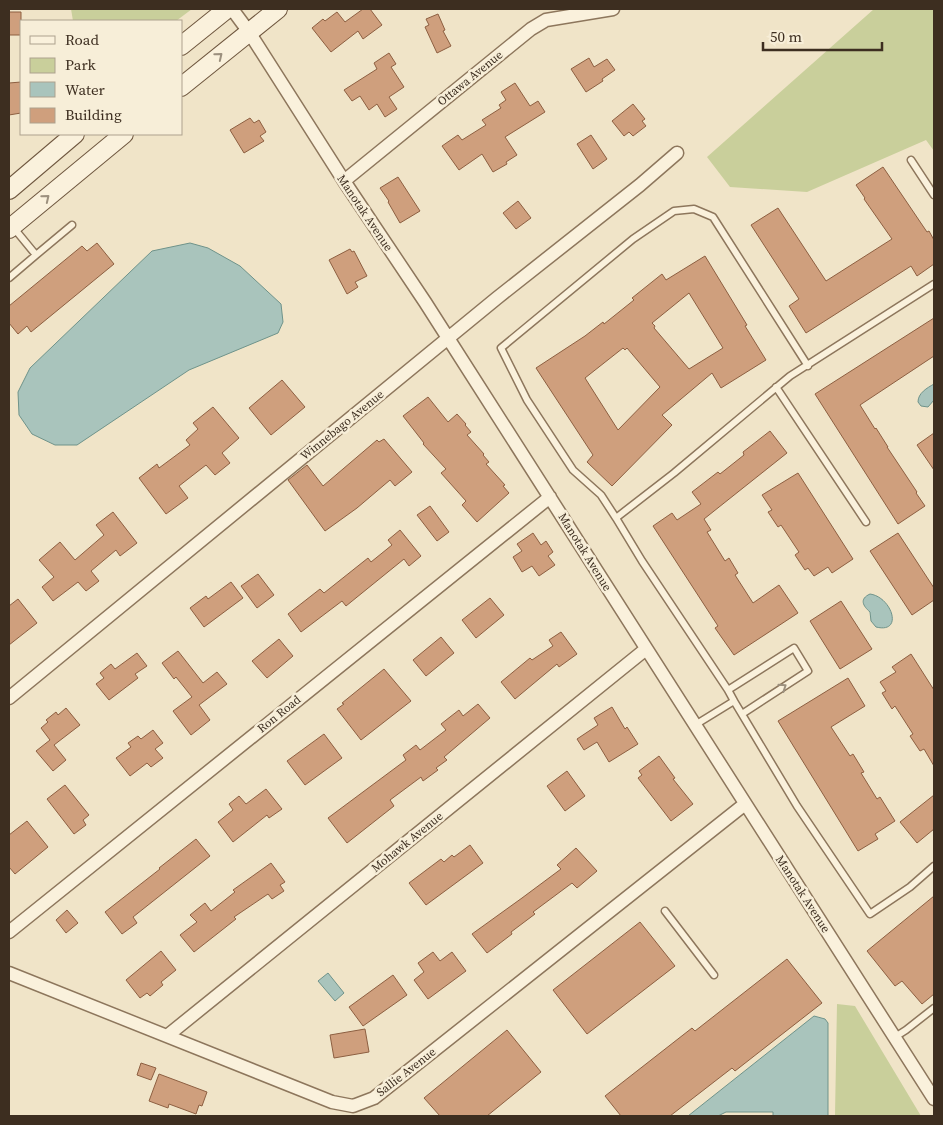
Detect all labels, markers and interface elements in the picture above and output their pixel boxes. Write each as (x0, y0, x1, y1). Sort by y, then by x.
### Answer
legend (20, 20, 182, 135)
scale bar (763, 20, 882, 52)
text: 50 m (770, 26, 802, 47)
text: Road (65, 29, 99, 50)
street label: Ottawa Avenue (434, 47, 506, 109)
text: Park (65, 54, 97, 75)
one-way arrow (213, 54, 222, 62)
text: Water (65, 79, 106, 100)
text: Building (65, 104, 122, 125)
street label: Manotak Avenue (333, 172, 397, 254)
one-way arrow (41, 195, 50, 204)
street label: Winnebago Avenue (297, 386, 387, 464)
street label: Manotak Avenue (555, 510, 615, 594)
one-way arrow (777, 684, 787, 693)
street label: Ron Road (254, 691, 304, 736)
street label: Mohawk Avenue (368, 808, 446, 876)
street label: Manotak Avenue (772, 852, 834, 936)
street label: Sallie Avenue (373, 1044, 439, 1100)

